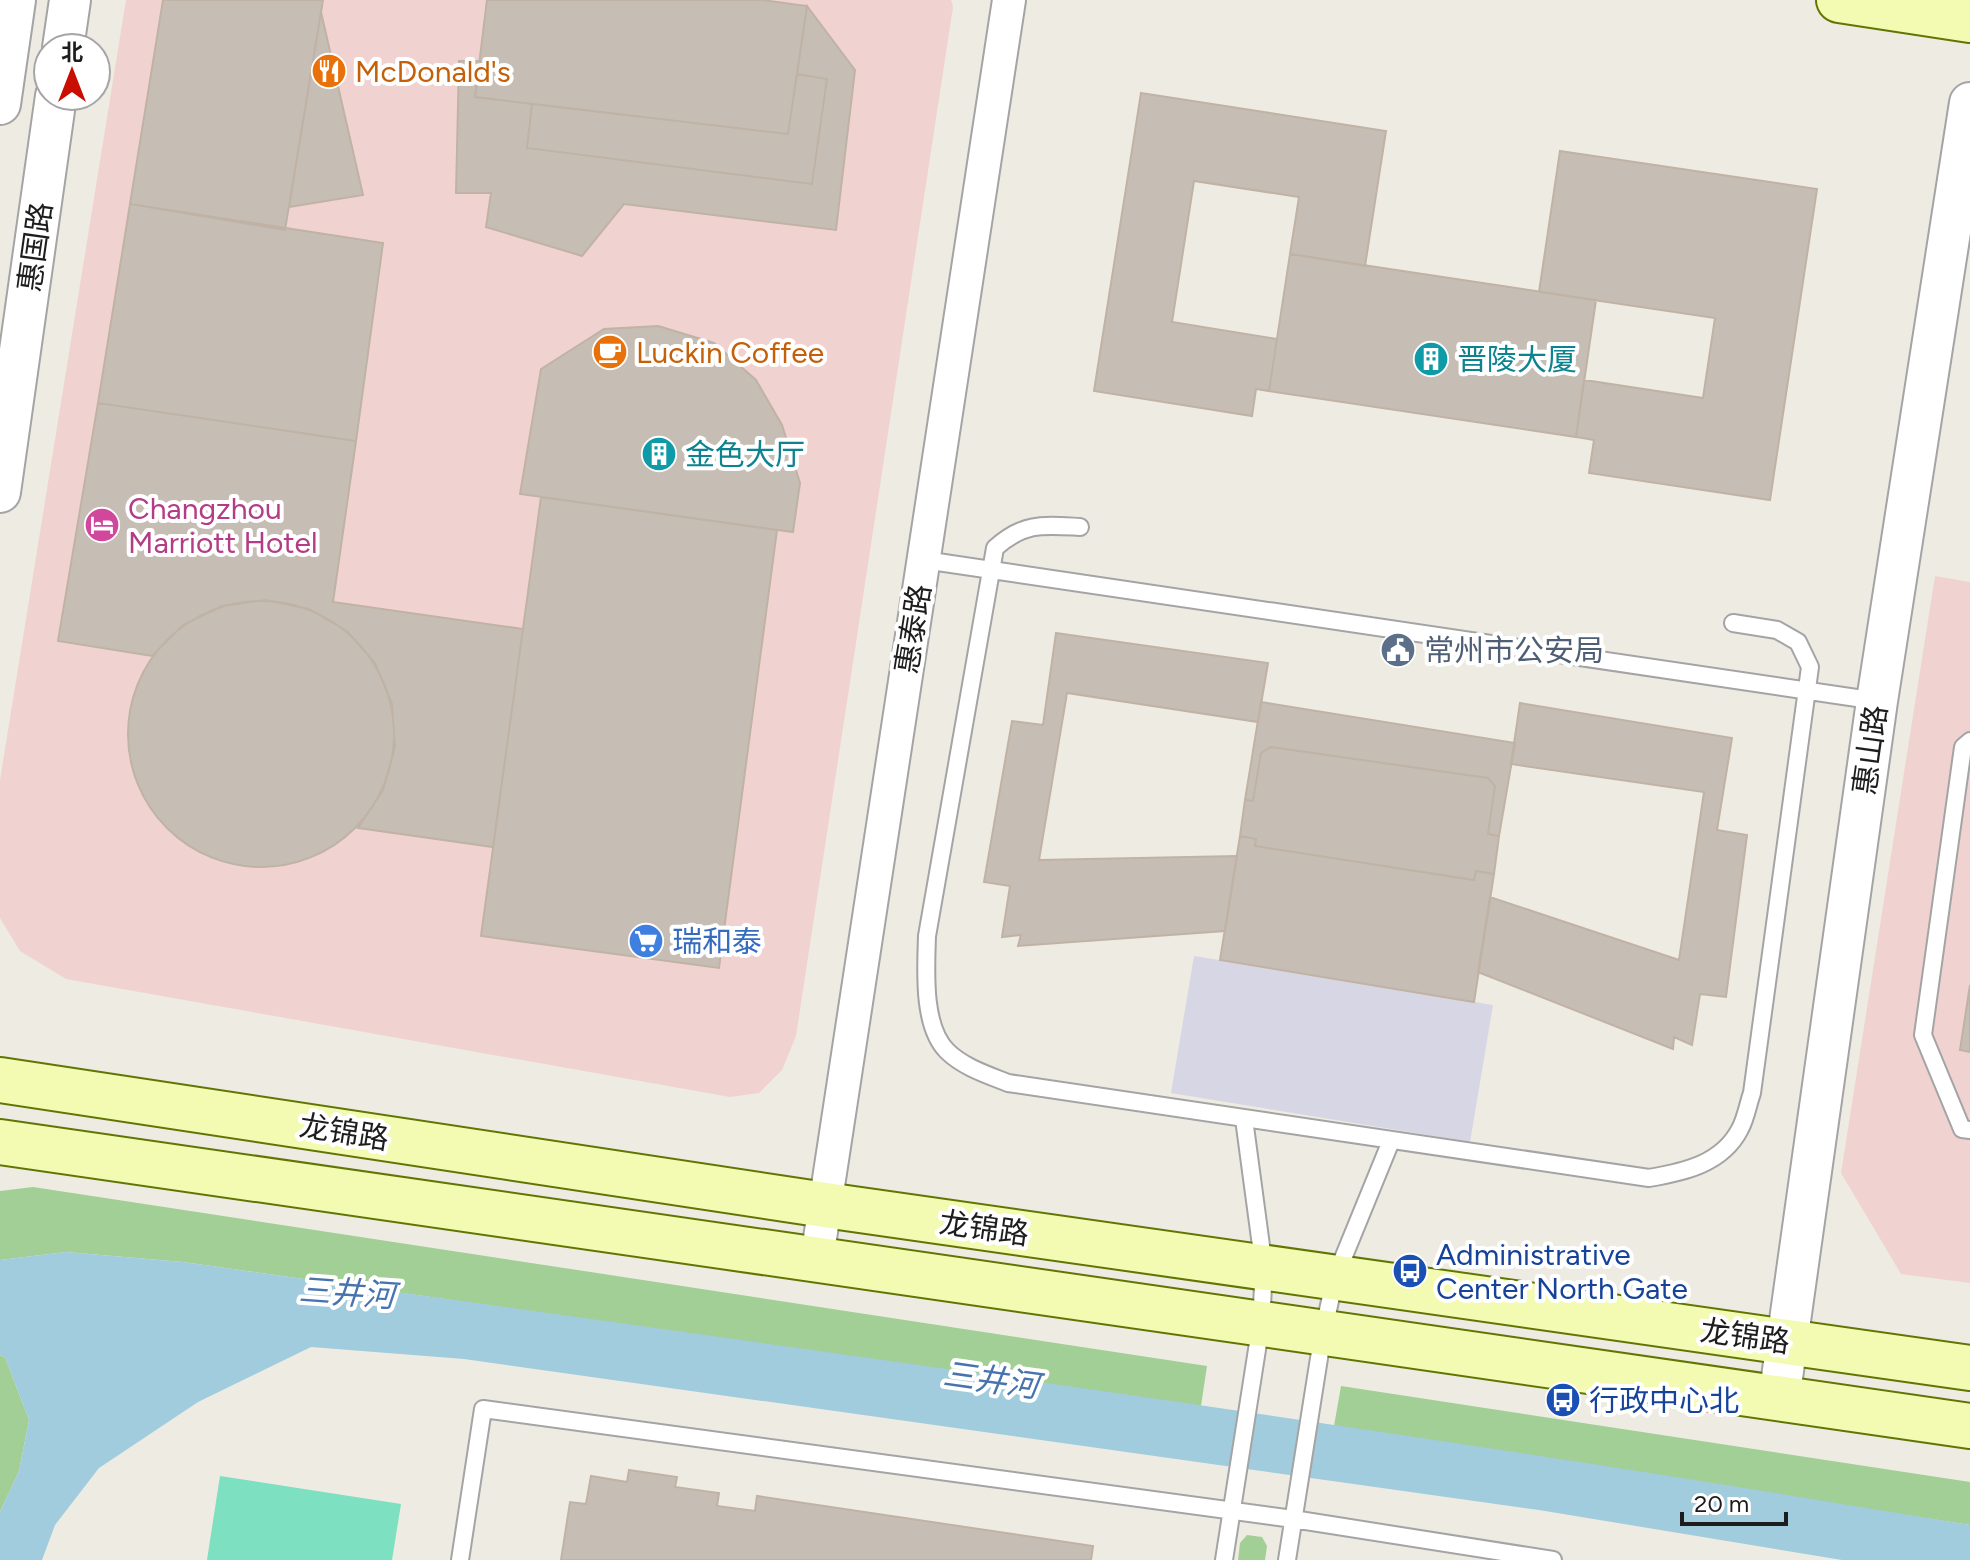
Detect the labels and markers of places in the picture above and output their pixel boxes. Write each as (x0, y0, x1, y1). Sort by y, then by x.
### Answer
restaurant icon: McDonald's (310, 52, 348, 90)
place label: McDonald's (355, 53, 511, 90)
cafe icon: Luckin Coffee (591, 333, 629, 371)
place label: Luckin Coffee (636, 334, 824, 371)
building icon: 晋陵大厦 (1412, 340, 1450, 378)
place label: 晋陵大厦 (1457, 341, 1577, 378)
building icon: 金色大厅 (640, 435, 678, 473)
place label: 金色大厅 (685, 436, 805, 473)
place label: Changzhou Marriott Hotel (128, 490, 318, 561)
hotel icon: Changzhou Marriott Hotel (83, 506, 121, 544)
public building icon: 常州市公安局 (1379, 631, 1417, 669)
place label: 常州市公安局 (1424, 632, 1604, 669)
supermarket icon: 瑞和泰 (627, 922, 665, 960)
place label: 瑞和泰 (672, 923, 762, 960)
place label: Administrative Center North Gate (1436, 1236, 1688, 1307)
bus stop icon: Administrative Center North Gate (1391, 1252, 1429, 1290)
bus stop icon: 行政中心北 (1544, 1381, 1582, 1419)
place label: 行政中心北 (1589, 1382, 1739, 1419)

